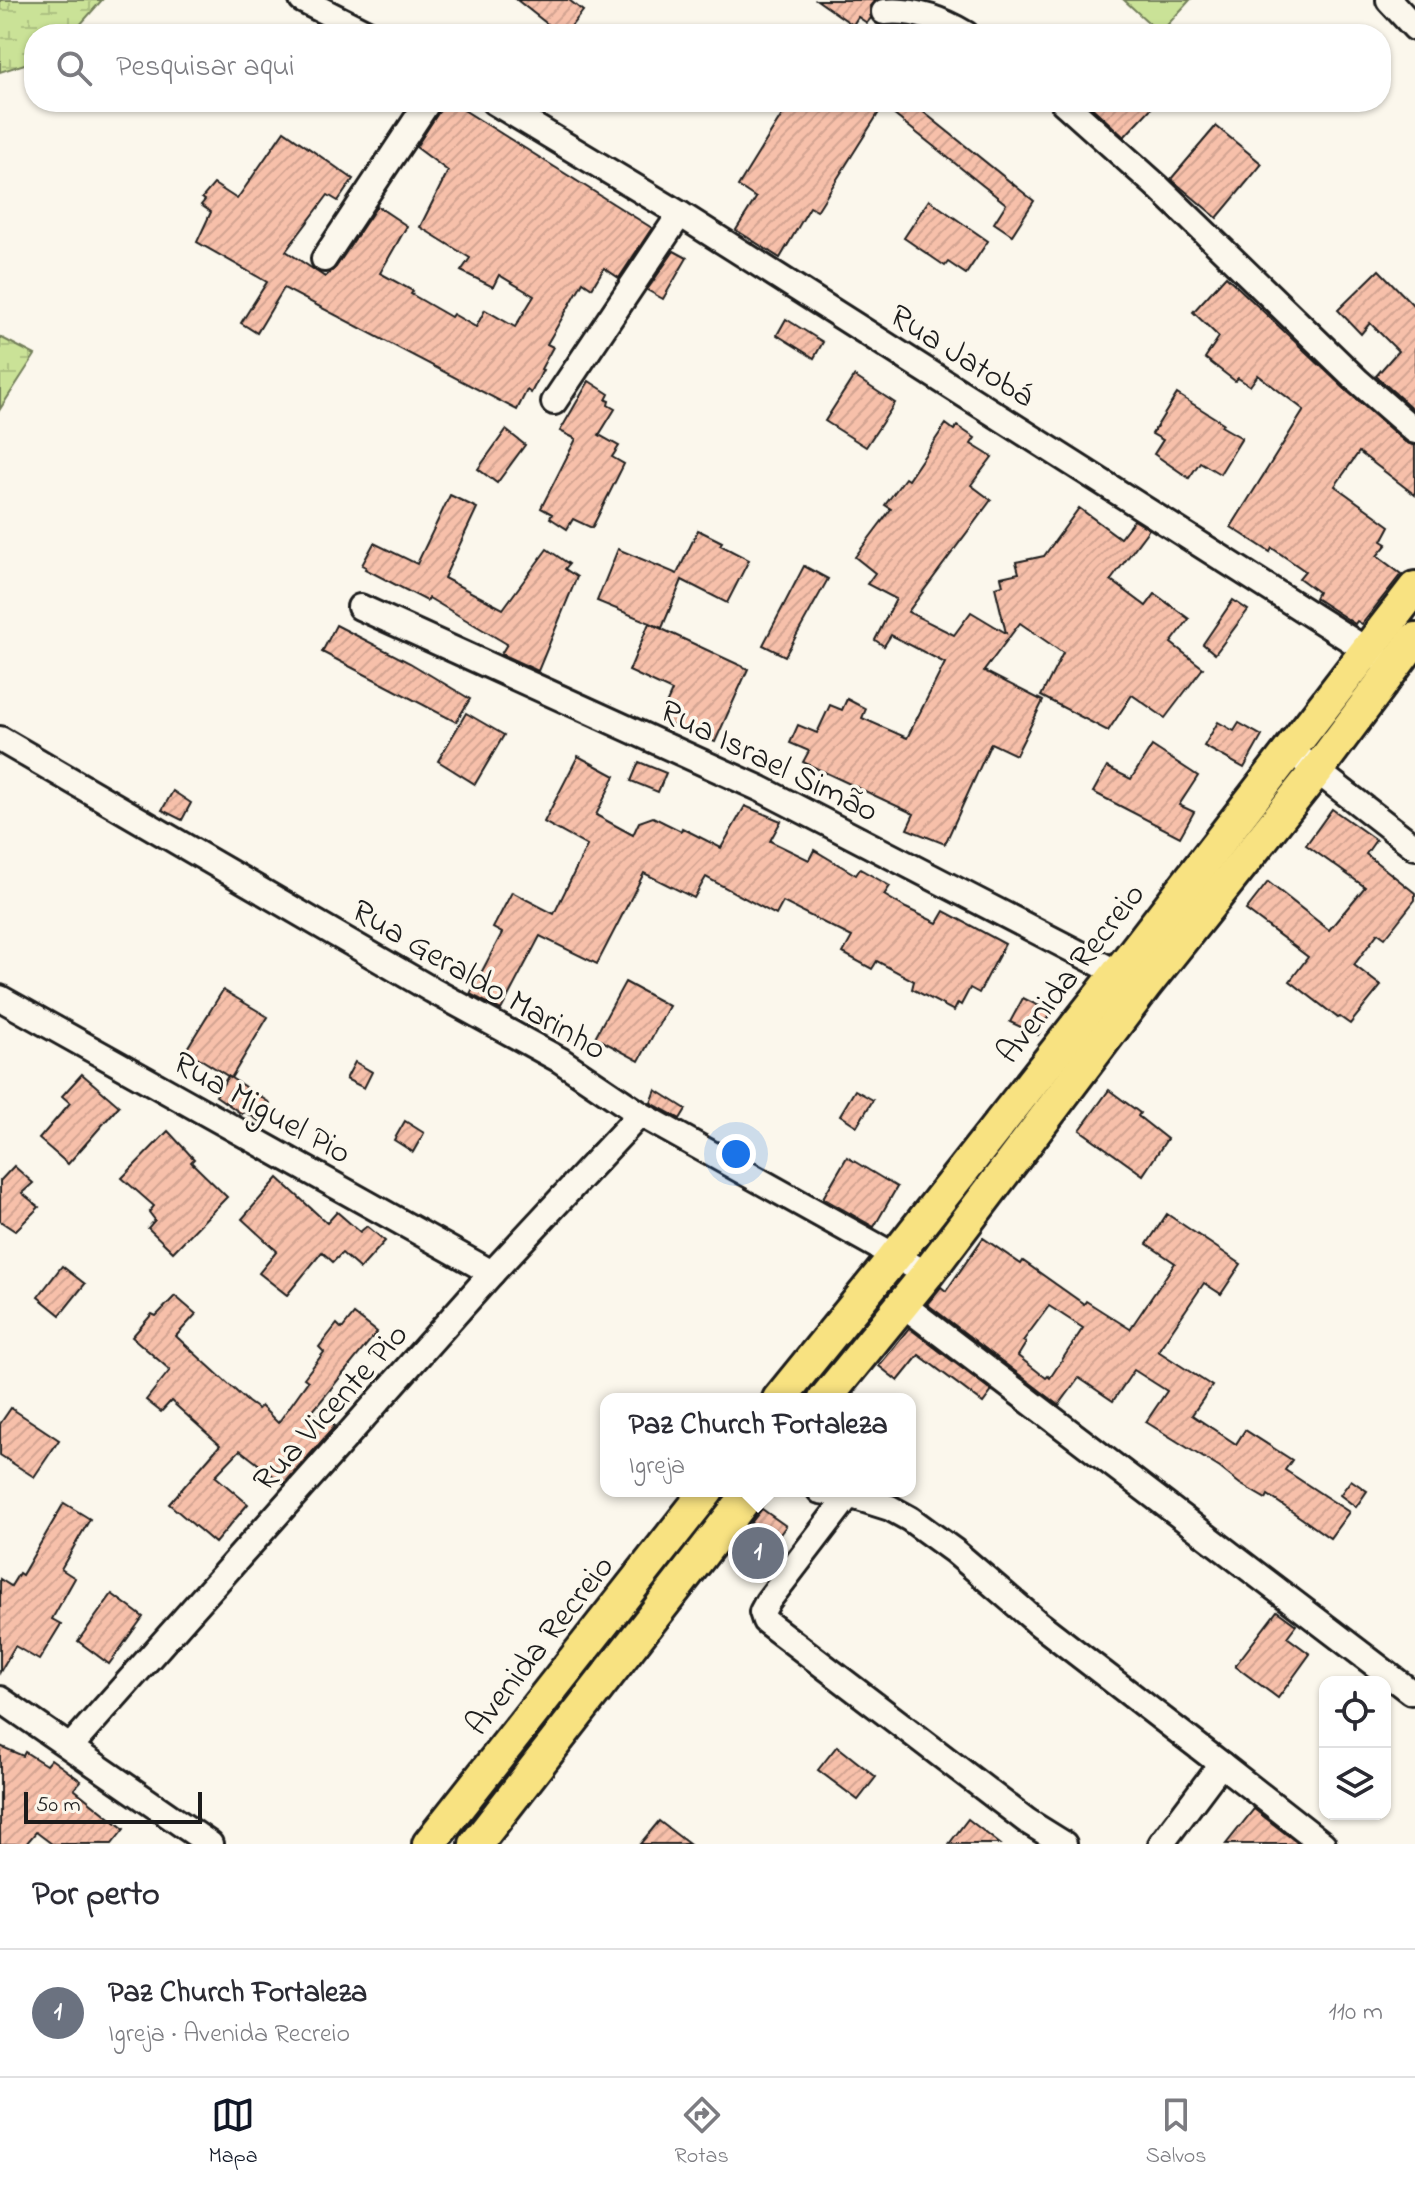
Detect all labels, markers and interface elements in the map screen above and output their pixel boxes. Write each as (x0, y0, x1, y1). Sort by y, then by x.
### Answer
search box (24, 24, 1391, 112)
icon: search (52, 46, 96, 90)
text: Pesquisar aqui (116, 46, 295, 90)
street label: Rua Jatobá (878, 293, 1043, 422)
street label: Rua Israel Simão (650, 688, 886, 837)
street label: Avenida Recreio (985, 873, 1159, 1076)
street label: Rua Geraldo Marinho (341, 888, 615, 1075)
street label: Rua Miguel Pio (163, 1040, 359, 1179)
your location (716, 1134, 756, 1174)
street label: Rua Vicente Pio (242, 1313, 422, 1504)
popup (600, 1393, 916, 1497)
text: Paz Church Fortaleza (628, 1404, 888, 1448)
text: Igreja (628, 1448, 685, 1486)
pin: 1 (732, 1523, 784, 1583)
street label: Avenida Recreio (454, 1545, 628, 1748)
map controls (1319, 1676, 1391, 1820)
button: locate (1319, 1676, 1391, 1748)
button: layers (1319, 1748, 1391, 1820)
scale bar (24, 1788, 202, 1824)
text: 50 m (36, 1790, 81, 1822)
text: Por perto (32, 1871, 160, 1921)
text: Paz Church Fortaleza (108, 1972, 367, 2016)
text: 1 (54, 1994, 62, 2032)
text: 110 m (1329, 1994, 1383, 2032)
text: Igreja · Avenida Recreio (108, 2016, 350, 2054)
tab: Mapa (208, 2093, 258, 2173)
tab: Rotas (675, 2093, 729, 2173)
tab: Salvos (1146, 2093, 1206, 2173)

